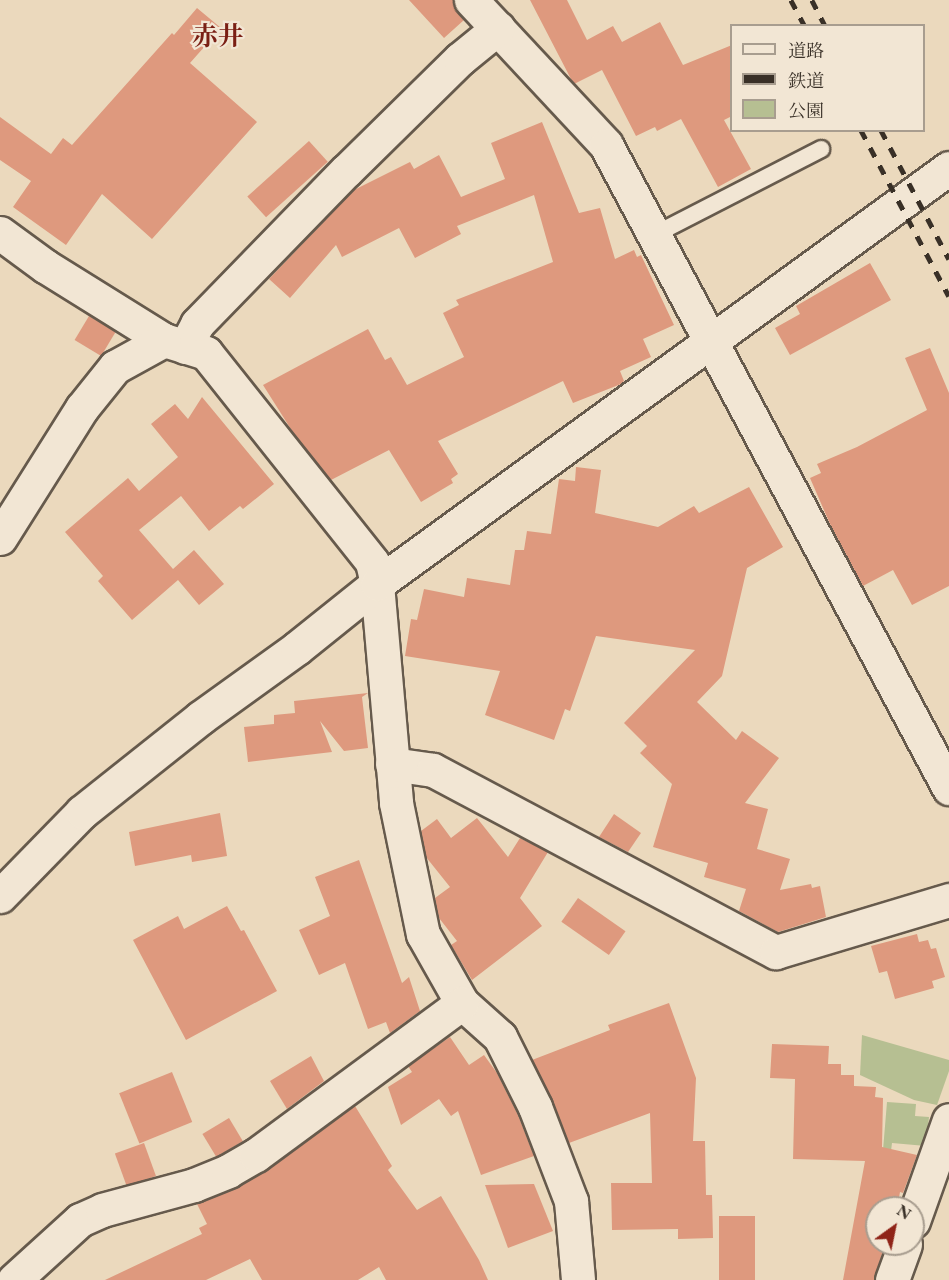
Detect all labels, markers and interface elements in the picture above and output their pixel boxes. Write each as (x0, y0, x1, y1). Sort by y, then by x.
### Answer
district label: 赤井 (192, 21, 244, 53)
legend (730, 24, 925, 132)
text: 道路 (788, 39, 824, 62)
text: 鉄道 (788, 69, 824, 92)
text: 公園 (788, 99, 824, 122)
north arrow (865, 1196, 925, 1256)
text: N (893, 1200, 915, 1224)

